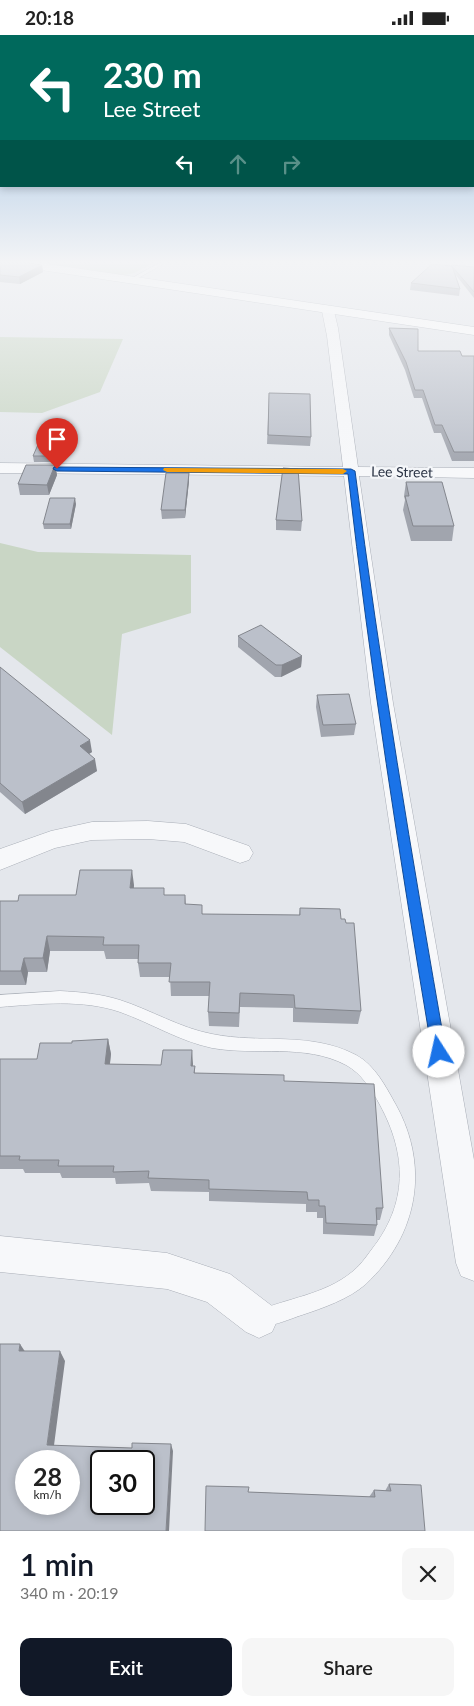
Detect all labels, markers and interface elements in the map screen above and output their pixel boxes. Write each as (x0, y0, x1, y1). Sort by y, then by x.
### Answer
text: 20:18 (25, 6, 74, 29)
text: 230 m (103, 53, 202, 95)
icon: left (20, 55, 85, 120)
text: Lee Street (103, 95, 200, 122)
icon: left (171, 150, 199, 178)
icon: ahead (224, 150, 252, 178)
icon: right (277, 150, 305, 178)
pin (36, 418, 78, 469)
icon: arrive (43, 425, 71, 453)
street label: Lee Street (371, 462, 433, 481)
position arrow (412, 1025, 464, 1077)
speed limit sign: 30 (90, 1450, 155, 1515)
text: 28 (33, 1461, 62, 1491)
text: km/h (33, 1487, 62, 1502)
text: 1 min (20, 1546, 94, 1582)
button: close (402, 1548, 454, 1600)
text: 340 m · 20:19 (20, 1583, 119, 1602)
button: Exit (20, 1638, 232, 1696)
button: Share (242, 1638, 454, 1696)

